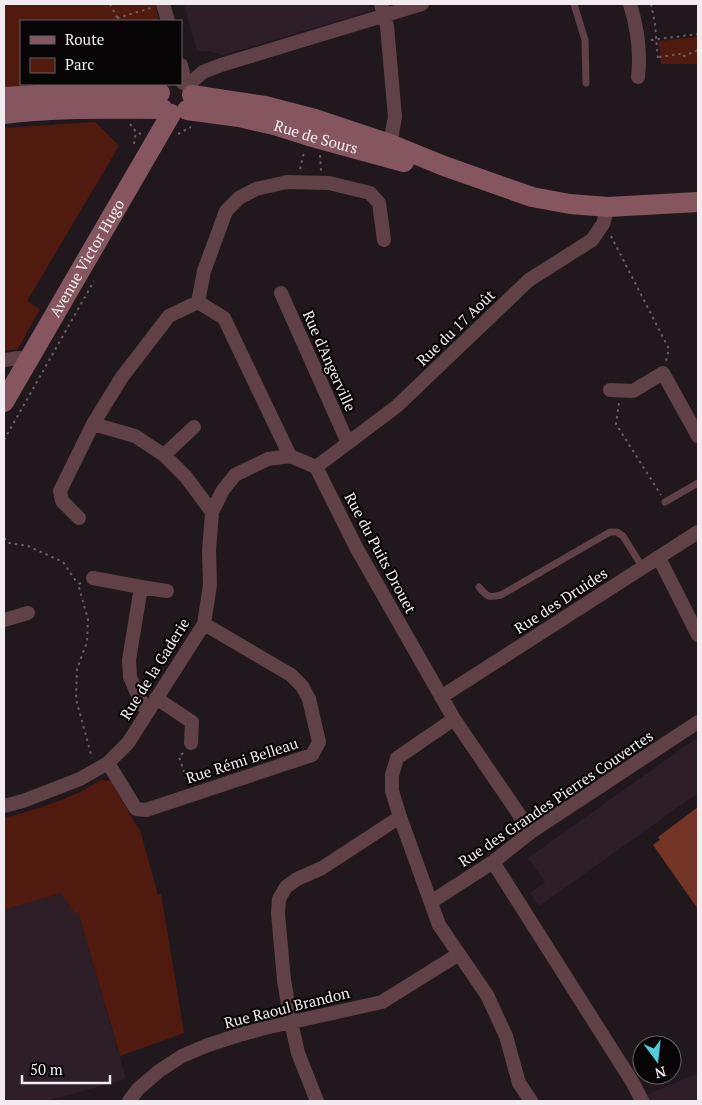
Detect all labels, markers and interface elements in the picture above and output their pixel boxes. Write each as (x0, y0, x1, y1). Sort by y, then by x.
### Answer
legend (20, 20, 182, 85)
text: Route (65, 29, 104, 49)
text: Parc (65, 54, 94, 74)
street label: Rue de Sours (272, 115, 360, 158)
street label: Avenue Victor Hugo (44, 195, 128, 321)
street label: Rue du 17 Août (412, 285, 499, 370)
street label: Rue d'Angerville (299, 307, 361, 414)
street label: Rue du Puits Drouet (341, 489, 421, 617)
street label: Rue des Druides (510, 563, 611, 638)
street label: Rue de la Gaderie (115, 614, 193, 723)
street label: Rue des Grandes Pierres Couvertes (454, 725, 657, 871)
street label: Rue Rémi Belleau (183, 732, 301, 788)
street label: Rue Raoul Brandon (222, 982, 352, 1032)
north arrow (632, 1035, 682, 1085)
scale bar (22, 1052, 110, 1084)
text: 50 m (30, 1059, 63, 1079)
text: N (653, 1062, 668, 1084)

